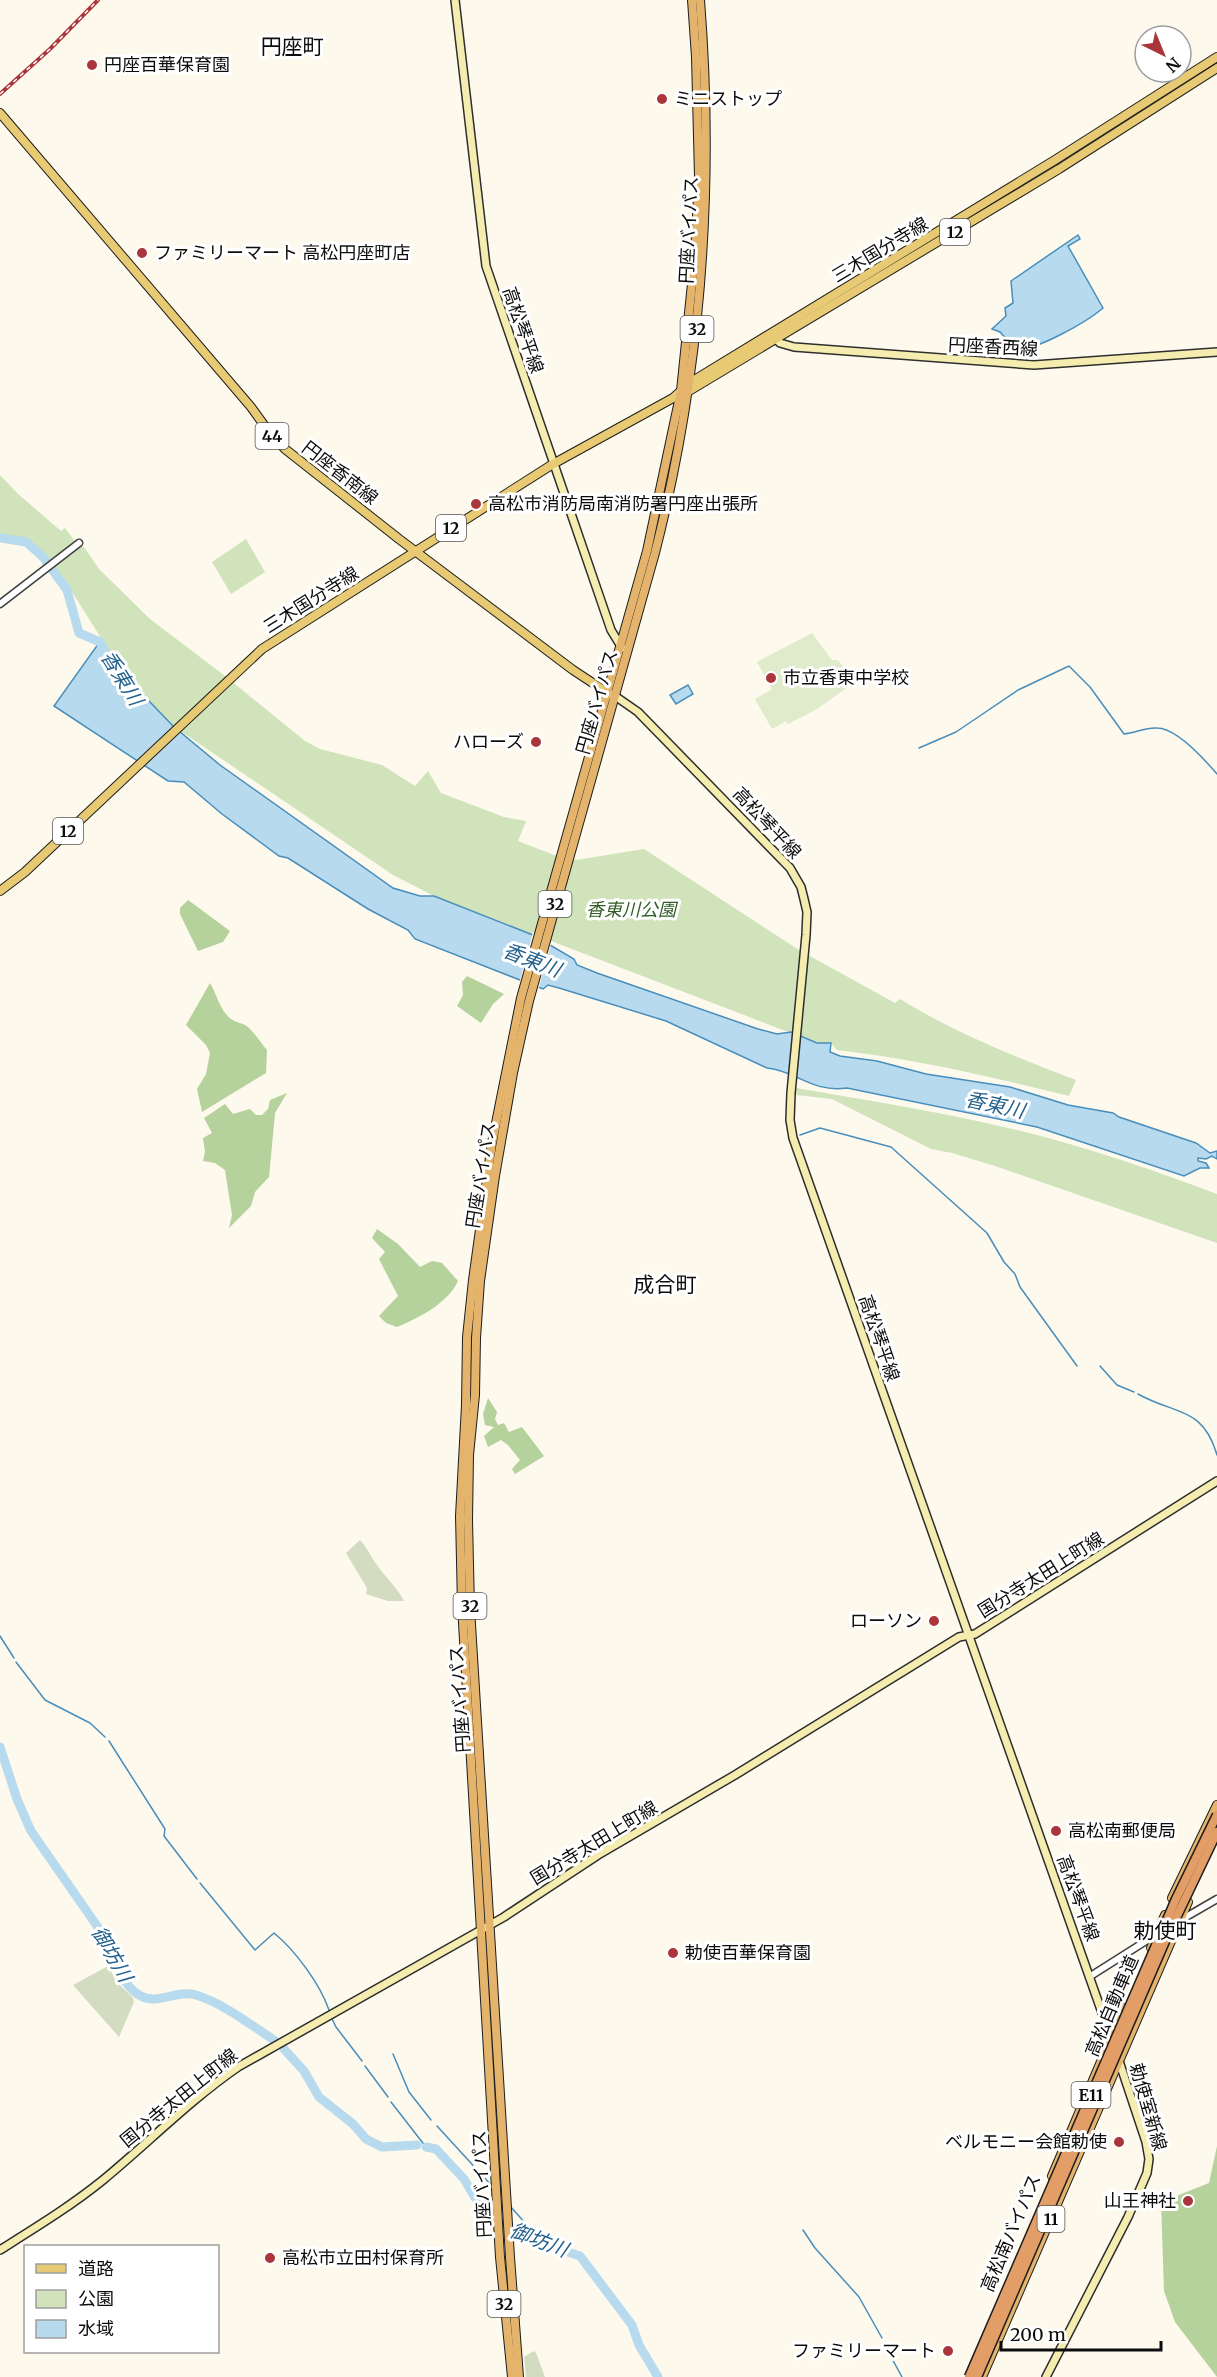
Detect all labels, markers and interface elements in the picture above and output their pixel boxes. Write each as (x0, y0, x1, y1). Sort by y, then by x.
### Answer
north arrow (1133, 24, 1193, 84)
district label: 円座町 (261, 33, 324, 60)
place label: 円座百華保育園 (104, 53, 230, 76)
text: N (1162, 53, 1185, 77)
marker: 円座百華保育園 (85, 58, 99, 72)
place label: ミニストップ (674, 87, 782, 110)
marker: ミニストップ (655, 92, 669, 106)
street label: 円座バイパス (674, 176, 703, 284)
street label: 三木国分寺線 (828, 212, 932, 287)
road number: 12 (940, 219, 970, 245)
place label: ファミリーマート 高松円座町店 (154, 241, 410, 264)
marker: ファミリーマート 高松円座町店 (135, 246, 149, 260)
street label: 高松琴平線 (498, 284, 549, 376)
road number: 32 (680, 316, 714, 342)
street label: 円座香西線 (947, 333, 1039, 360)
road number: 44 (256, 423, 288, 449)
street label: 円座香南線 (298, 436, 383, 509)
place label: 高松市消防局南消防署円座出張所 (488, 492, 758, 515)
marker: 高松市消防局南消防署円座出張所 (469, 497, 483, 511)
road number: 12 (436, 515, 466, 541)
street label: 三木国分寺線 (259, 561, 363, 638)
water label: 香東川 (96, 646, 150, 711)
street label: 円座バイパス (571, 647, 622, 757)
place label: 市立香東中学校 (783, 666, 909, 689)
marker: 市立香東中学校 (764, 671, 778, 685)
place label: ハローズ (453, 730, 524, 753)
marker: ハローズ (529, 735, 543, 749)
street label: 高松琴平線 (728, 782, 806, 863)
road number: 12 (53, 818, 83, 844)
road number: 32 (538, 891, 572, 917)
park label: 香東川公園 (586, 898, 679, 921)
water label: 香東川 (500, 937, 567, 983)
water label: 香東川 (963, 1086, 1029, 1123)
street label: 円座バイパス (461, 1120, 500, 1230)
district label: 成合町 (634, 1271, 697, 1298)
street label: 高松琴平線 (854, 1292, 905, 1384)
street label: 国分寺太田上町線 (974, 1527, 1108, 1622)
road number: 32 (454, 1593, 486, 1619)
place label: ローソン (850, 1609, 922, 1632)
marker: ローソン (927, 1614, 941, 1628)
street label: 円座バイパス (444, 1645, 475, 1754)
street label: 国分寺太田上町線 (526, 1796, 661, 1890)
place label: 高松南郵便局 (1068, 1819, 1176, 1842)
marker: 高松南郵便局 (1049, 1824, 1063, 1838)
street label: 高松琴平線 (1052, 1852, 1105, 1944)
district label: 勅使町 (1134, 1917, 1197, 1944)
water label: 御坊川 (87, 1922, 139, 1988)
place label: 勅使百華保育園 (684, 1941, 811, 1964)
marker: 勅使百華保育園 (666, 1946, 680, 1960)
street label: 高松自動車道 (1080, 1952, 1143, 2060)
street label: 国分寺太田上町線 (115, 2043, 242, 2152)
street label: 勅使室新線 (1125, 2059, 1172, 2153)
road number: E11 (1072, 2082, 1110, 2108)
street label: 円座バイパス (467, 2130, 496, 2238)
place label: ベルモニー会館勅使 (945, 2130, 1107, 2153)
marker: ベルモニー会館勅使 (1112, 2135, 1126, 2149)
street label: 高松南バイパス (975, 2170, 1046, 2295)
place label: 山王神社 (1104, 2189, 1176, 2212)
marker: 山王神社 (1181, 2194, 1195, 2208)
road number: 11 (1038, 2206, 1064, 2232)
water label: 御坊川 (507, 2217, 574, 2263)
legend (24, 2245, 219, 2353)
place label: 高松市立田村保育所 (282, 2246, 444, 2269)
marker: 高松市立田村保育所 (263, 2251, 277, 2265)
text: 道路 (78, 2257, 114, 2280)
text: 公園 (78, 2287, 114, 2310)
road number: 32 (488, 2291, 520, 2317)
scale bar (1001, 2314, 1162, 2352)
text: 水域 (78, 2317, 114, 2340)
text: 200 m (1010, 2323, 1066, 2346)
place label: ファミリーマート (792, 2339, 936, 2362)
marker: ファミリーマート (941, 2344, 955, 2358)

